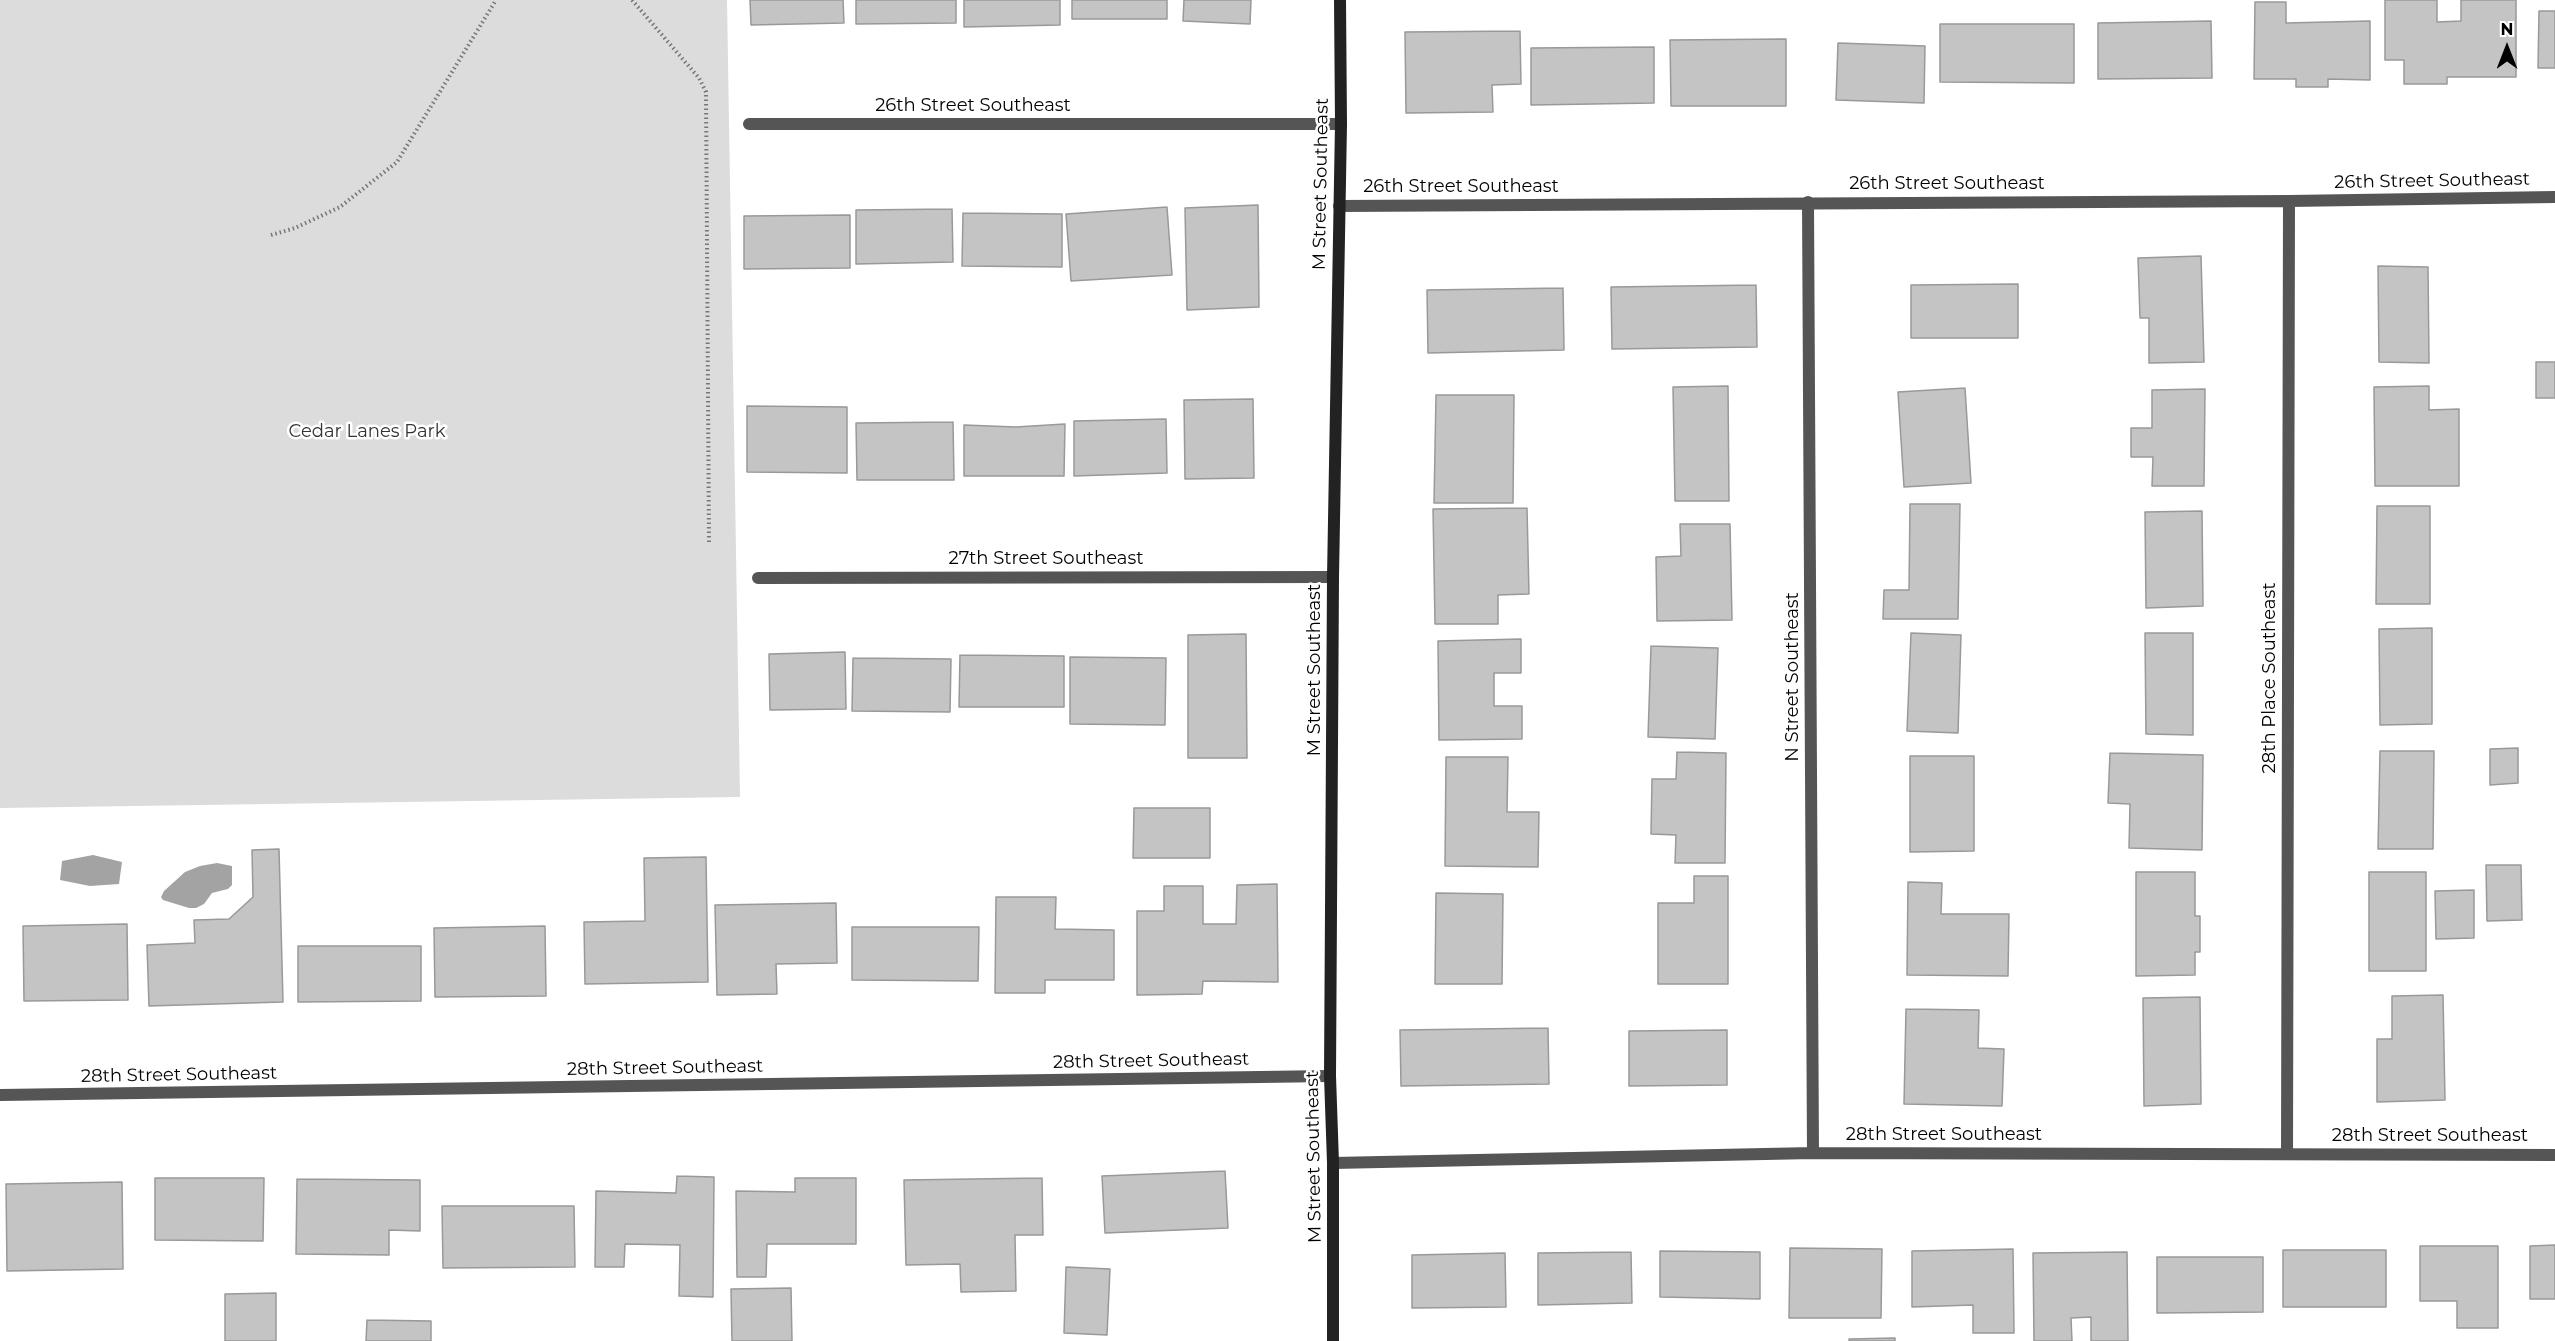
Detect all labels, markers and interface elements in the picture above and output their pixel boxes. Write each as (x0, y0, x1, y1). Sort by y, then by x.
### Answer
north arrow (2477, 18, 2537, 78)
text: N (2501, 20, 2513, 39)
street label: 26th Street Southeast (875, 95, 1071, 117)
street label: M Street Southeast (1309, 98, 1333, 270)
street label: 26th Street Southeast (2334, 168, 2530, 194)
street label: 26th Street Southeast (1849, 173, 2045, 195)
street label: 26th Street Southeast (1363, 176, 1559, 198)
park label: Cedar Lanes Park (289, 421, 445, 443)
street label: 27th Street Southeast (948, 548, 1144, 570)
street label: 28th Place Southeast (2259, 582, 2281, 774)
street label: M Street Southeast (1304, 584, 1326, 756)
street label: N Street Southeast (1782, 592, 1804, 762)
street label: 28th Street Southeast (1053, 1048, 1249, 1074)
street label: 28th Street Southeast (567, 1055, 763, 1081)
street label: 28th Street Southeast (81, 1062, 277, 1088)
street label: M Street Southeast (1302, 1071, 1326, 1243)
street label: 28th Street Southeast (1846, 1124, 2042, 1146)
street label: 28th Street Southeast (2332, 1125, 2528, 1147)

